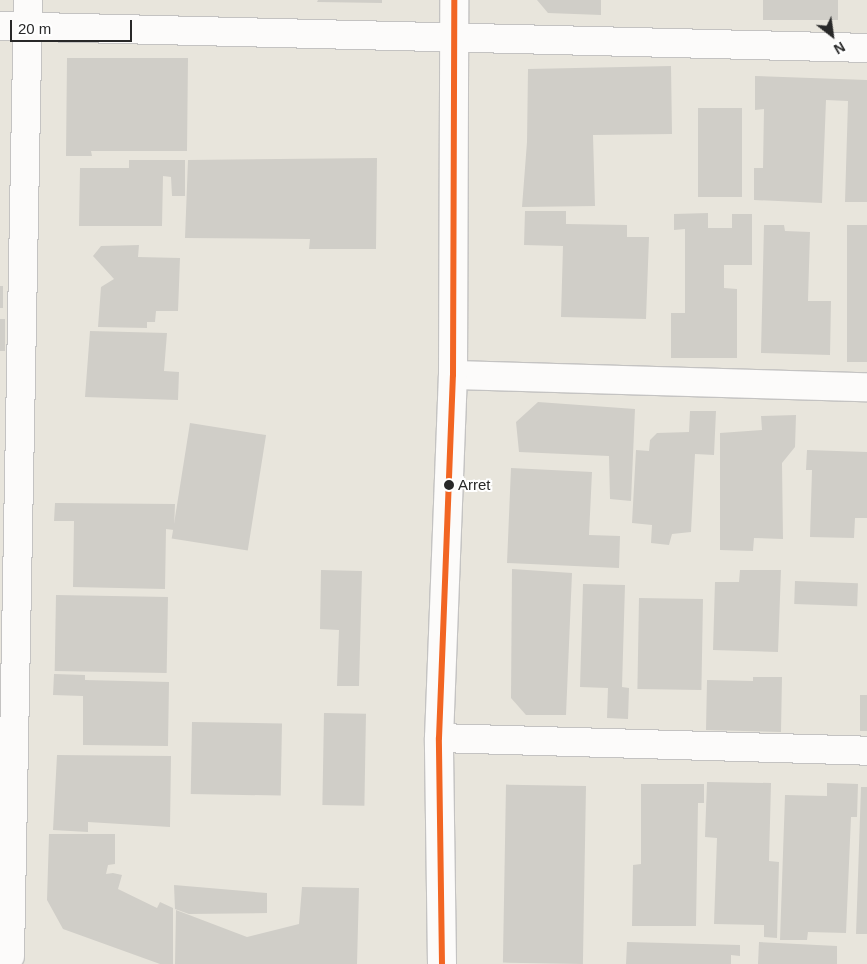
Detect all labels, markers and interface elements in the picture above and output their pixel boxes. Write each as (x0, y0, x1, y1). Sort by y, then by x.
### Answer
scale bar (12, 10, 135, 42)
north arrow (807, 10, 857, 60)
text: 20 m (18, 20, 51, 37)
text: N (831, 39, 848, 57)
place label: Arret (458, 476, 491, 494)
marker: Arret (444, 480, 454, 490)

